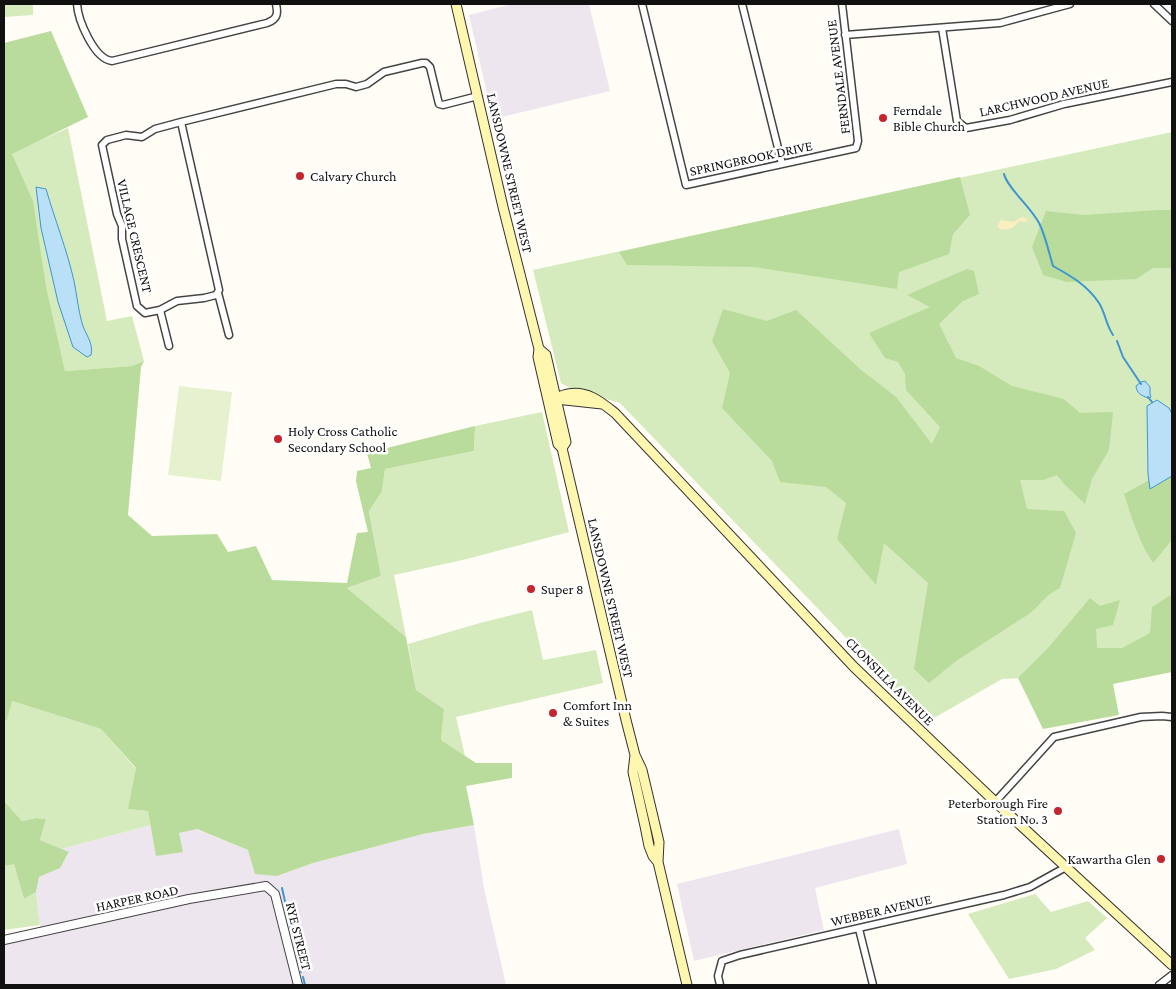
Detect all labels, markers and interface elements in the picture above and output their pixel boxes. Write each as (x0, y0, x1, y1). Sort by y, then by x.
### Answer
street label: FERNDALE AVENUE (823, 19, 853, 135)
street label: LARCHWOOD AVENUE (978, 74, 1111, 120)
street label: LANSDOWNE STREET WEST (484, 92, 536, 255)
place label: Ferndale Bible Church (893, 102, 966, 134)
marker: Ferndale Bible Church (877, 112, 889, 124)
street label: SPRINGBROOK DRIVE (688, 137, 814, 179)
place label: Calvary Church (310, 168, 397, 184)
marker: Calvary Church (294, 170, 306, 182)
street label: VILLAGE CRESCENT (114, 178, 156, 295)
place label: Holy Cross Catholic Secondary School (288, 423, 397, 455)
marker: Holy Cross Catholic Secondary School (272, 433, 284, 445)
street label: LANSDOWNE STREET WEST (585, 517, 637, 680)
place label: Super 8 (541, 581, 584, 597)
marker: Super 8 (525, 583, 537, 595)
street label: CLONSILLA AVENUE (843, 634, 938, 729)
place label: Comfort Inn & Suites (563, 697, 632, 729)
marker: Comfort Inn & Suites (547, 707, 559, 719)
place label: Peterborough Fire Station No. 3 (948, 795, 1048, 827)
marker: Peterborough Fire Station No. 3 (1052, 805, 1064, 817)
place label: Kawartha Glen (1068, 851, 1151, 867)
marker: Kawartha Glen (1155, 853, 1167, 865)
street label: HARPER ROAD (94, 881, 180, 915)
street label: WEBBER AVENUE (829, 891, 933, 929)
street label: RYE STREET (283, 900, 315, 972)

